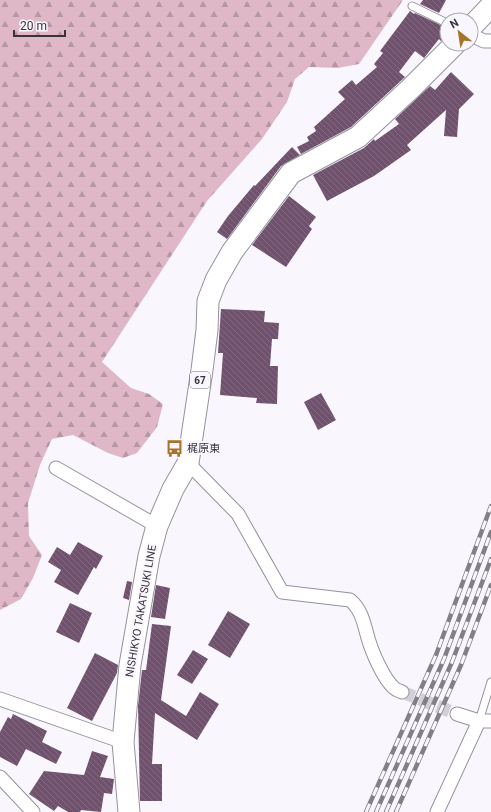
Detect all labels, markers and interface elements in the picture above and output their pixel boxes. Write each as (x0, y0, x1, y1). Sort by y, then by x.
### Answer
scale bar (14, 12, 65, 38)
north arrow (439, 12, 479, 52)
text: N (448, 16, 461, 31)
text: 20 m (20, 19, 47, 33)
road number: 67 (190, 372, 210, 388)
bus stop icon: 梶原東 (164, 438, 184, 458)
place label: 梶原東 (187, 442, 220, 455)
street label: NISHIKYO TAKATSUKI LINE (123, 544, 159, 678)

